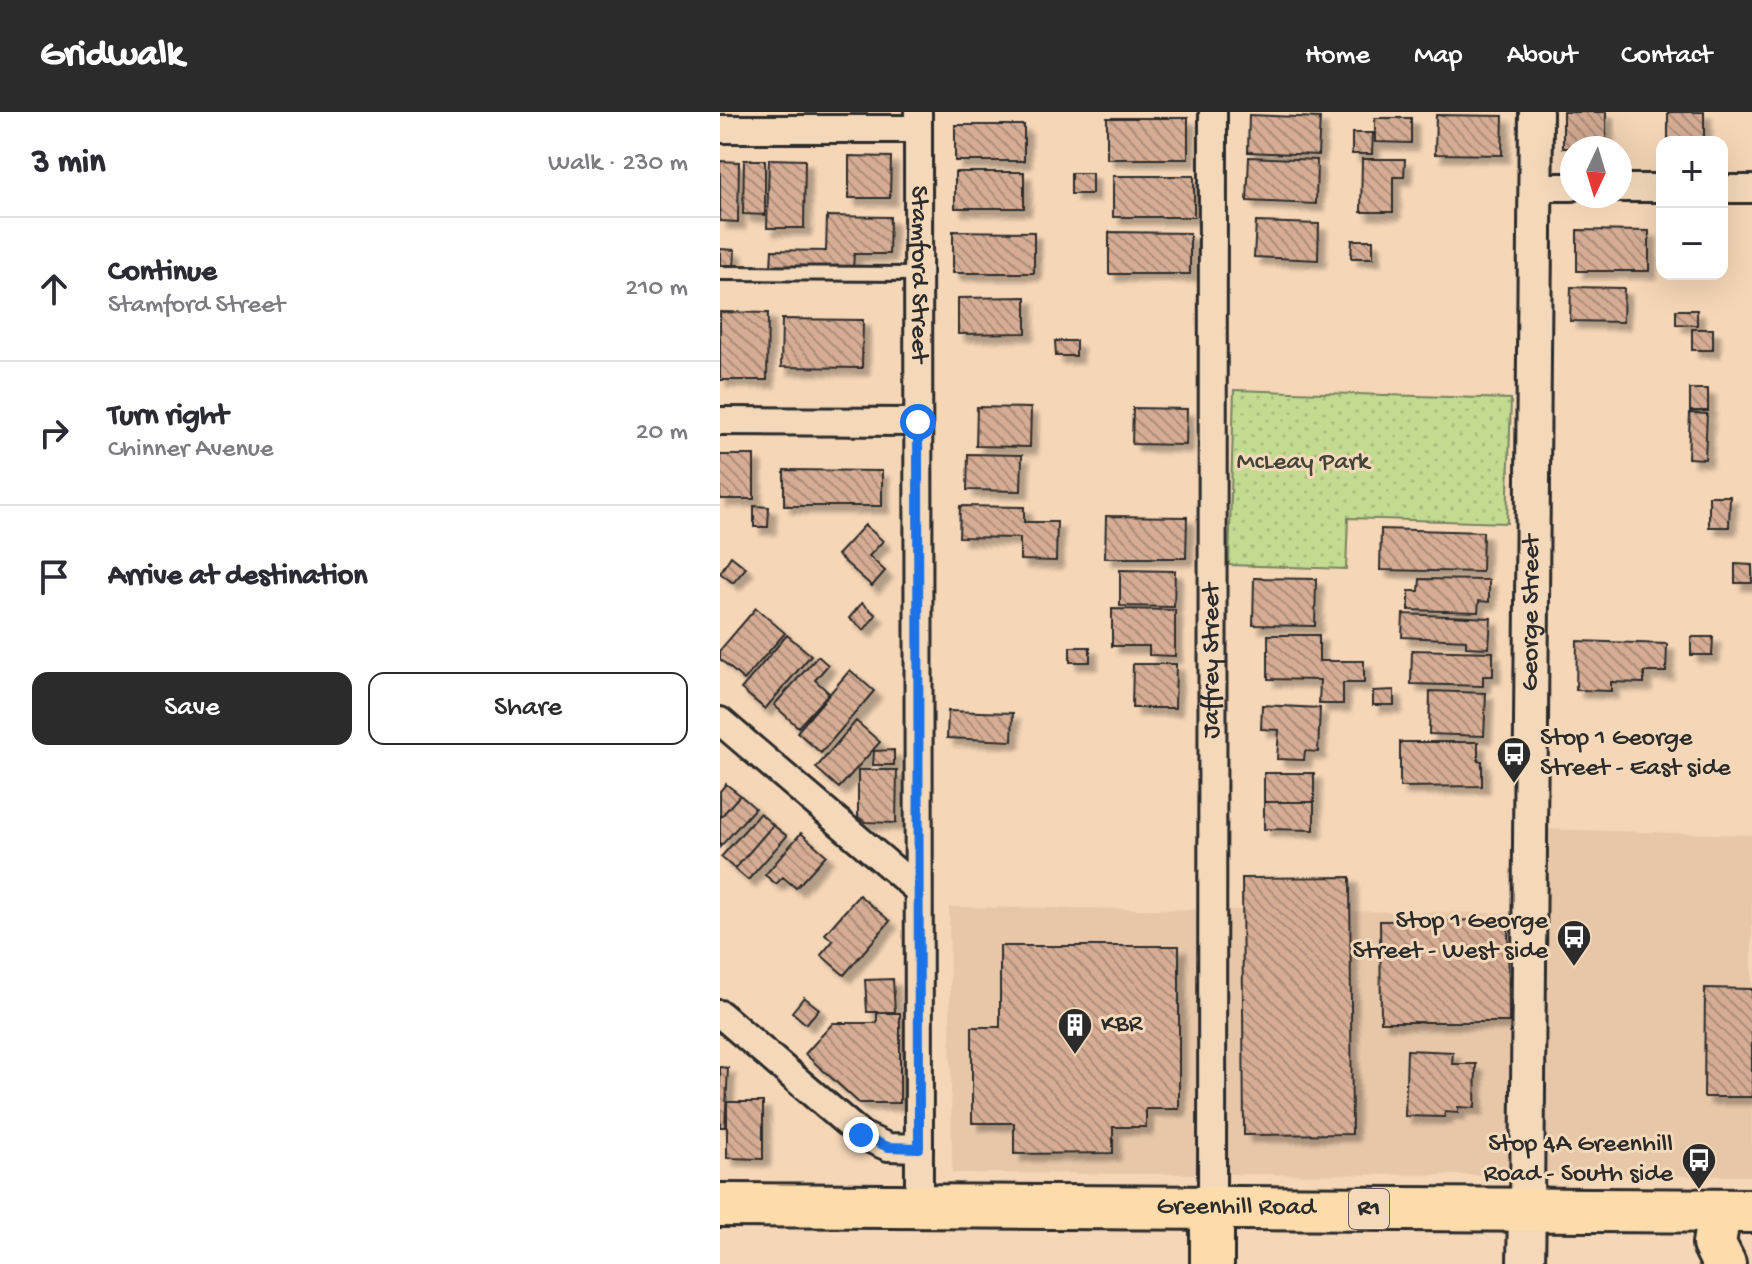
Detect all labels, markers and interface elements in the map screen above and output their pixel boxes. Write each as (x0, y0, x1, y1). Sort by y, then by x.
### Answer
text: Gridwalk (40, 34, 184, 78)
text: Home (1305, 40, 1370, 73)
text: Map (1414, 40, 1463, 73)
text: About (1507, 40, 1577, 73)
text: Contact (1621, 40, 1712, 73)
north arrow (1560, 136, 1632, 208)
map controls (1656, 136, 1728, 280)
button: + (1656, 136, 1728, 208)
text: 3 min (32, 144, 105, 184)
text: Walk · 230 m (548, 149, 688, 180)
street label: Stamford Street (903, 185, 934, 365)
button: − (1656, 208, 1728, 280)
text: Continue (108, 256, 217, 291)
icon: ahead (32, 267, 76, 311)
text: 210 m (625, 274, 688, 305)
text: Stamford Street (108, 291, 285, 322)
text: Turn right (108, 400, 228, 435)
route start (900, 404, 936, 440)
icon: right (32, 411, 76, 455)
text: 20 m (636, 418, 688, 449)
text: Chinner Avenue (108, 435, 273, 466)
park label: McLeay Park (1237, 448, 1372, 479)
street label: George Street (1516, 532, 1548, 691)
icon: arrive (32, 555, 76, 599)
text: Arrive at destination (108, 560, 368, 595)
street label: Jaffrey Street (1197, 581, 1228, 739)
button: Save (32, 672, 352, 745)
button: Share (368, 672, 688, 745)
place label: Stop 1 George Street - East side (1540, 724, 1731, 785)
bus stop icon: Stop 1 George Street - East side (1495, 735, 1533, 785)
place label: Stop 1 George Street - West side (1352, 907, 1549, 968)
bus stop icon: Stop 1 George Street - West side (1555, 918, 1593, 968)
building icon: KBR (1056, 1006, 1094, 1056)
place label: KBR (1101, 1010, 1144, 1041)
route end (843, 1117, 879, 1153)
place label: Stop 4A Greenhill Road - South side (1483, 1130, 1674, 1191)
bus stop icon: Stop 4A Greenhill Road - South side (1680, 1141, 1718, 1191)
road number: R1 (1349, 1189, 1389, 1229)
street label: Greenhill Road (1156, 1192, 1317, 1224)

